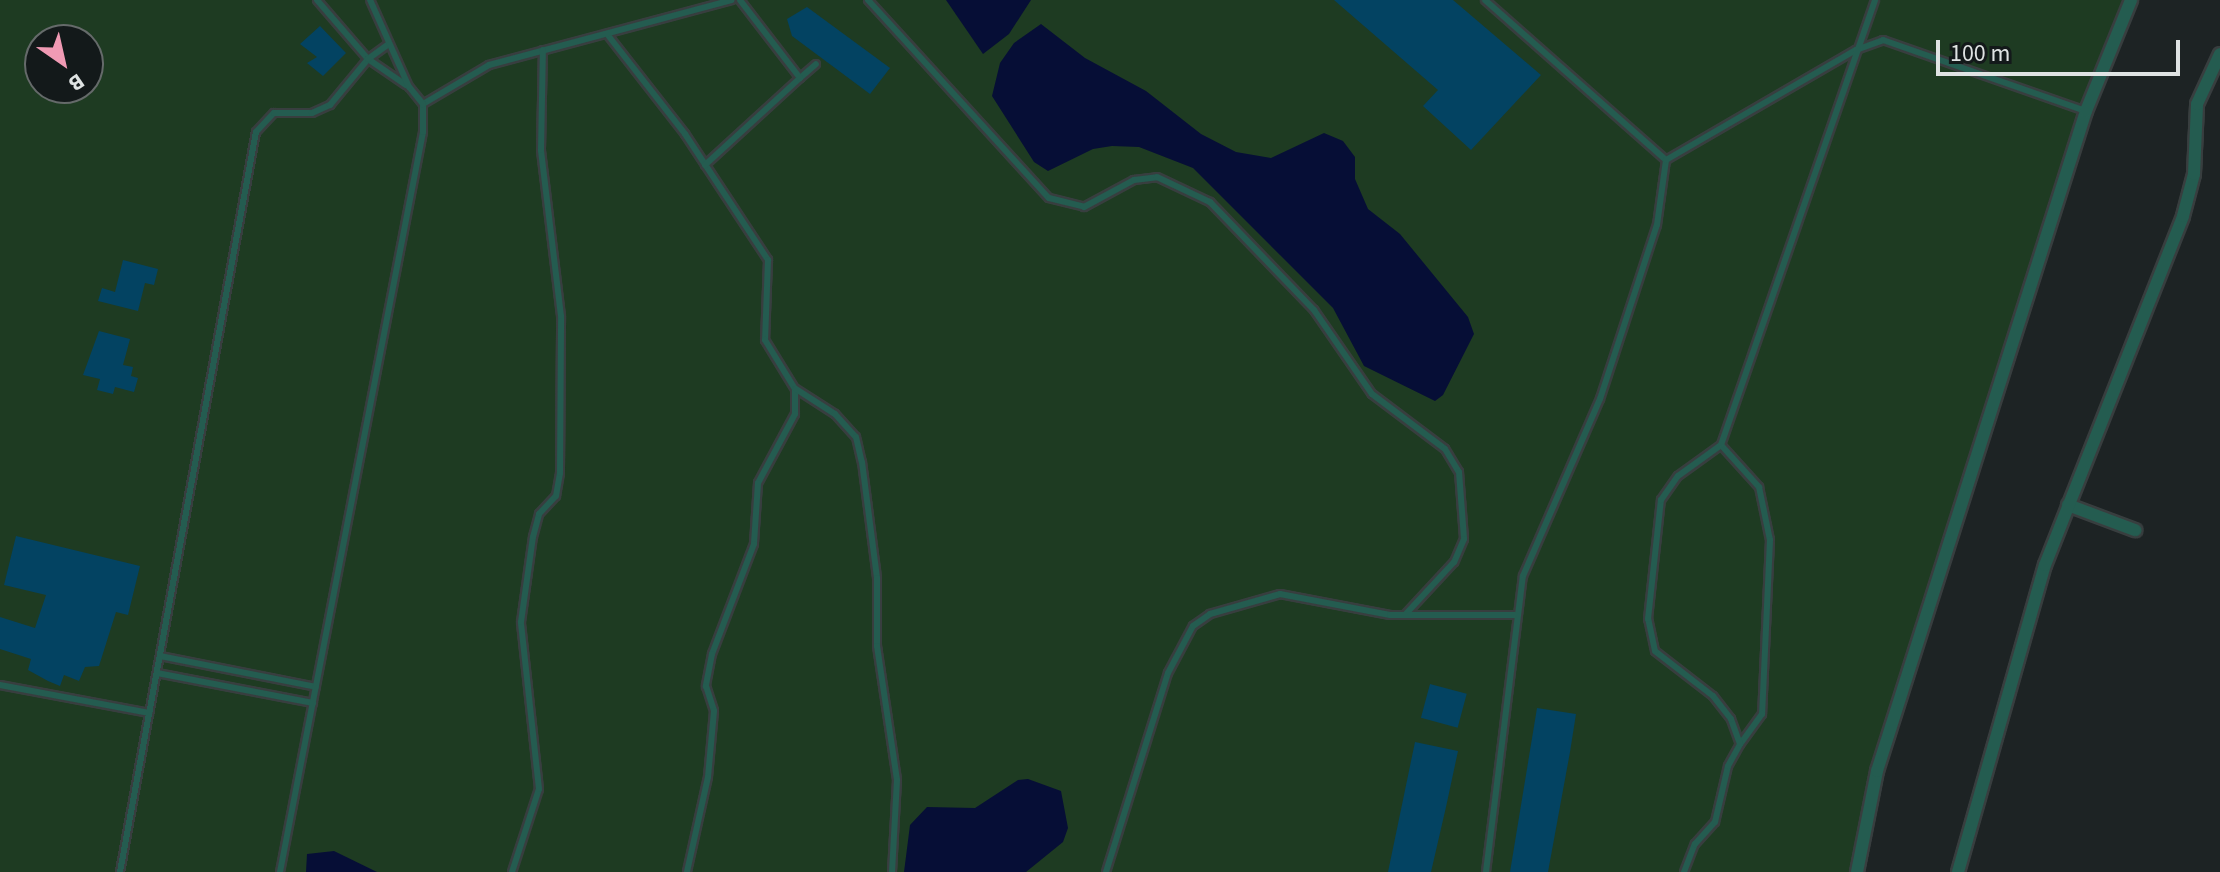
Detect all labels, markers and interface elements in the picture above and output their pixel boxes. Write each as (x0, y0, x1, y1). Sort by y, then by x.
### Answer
north arrow (24, 24, 104, 104)
scale bar (1940, 24, 2184, 74)
text: 100 m (1950, 36, 2010, 71)
text: B (62, 65, 91, 99)

